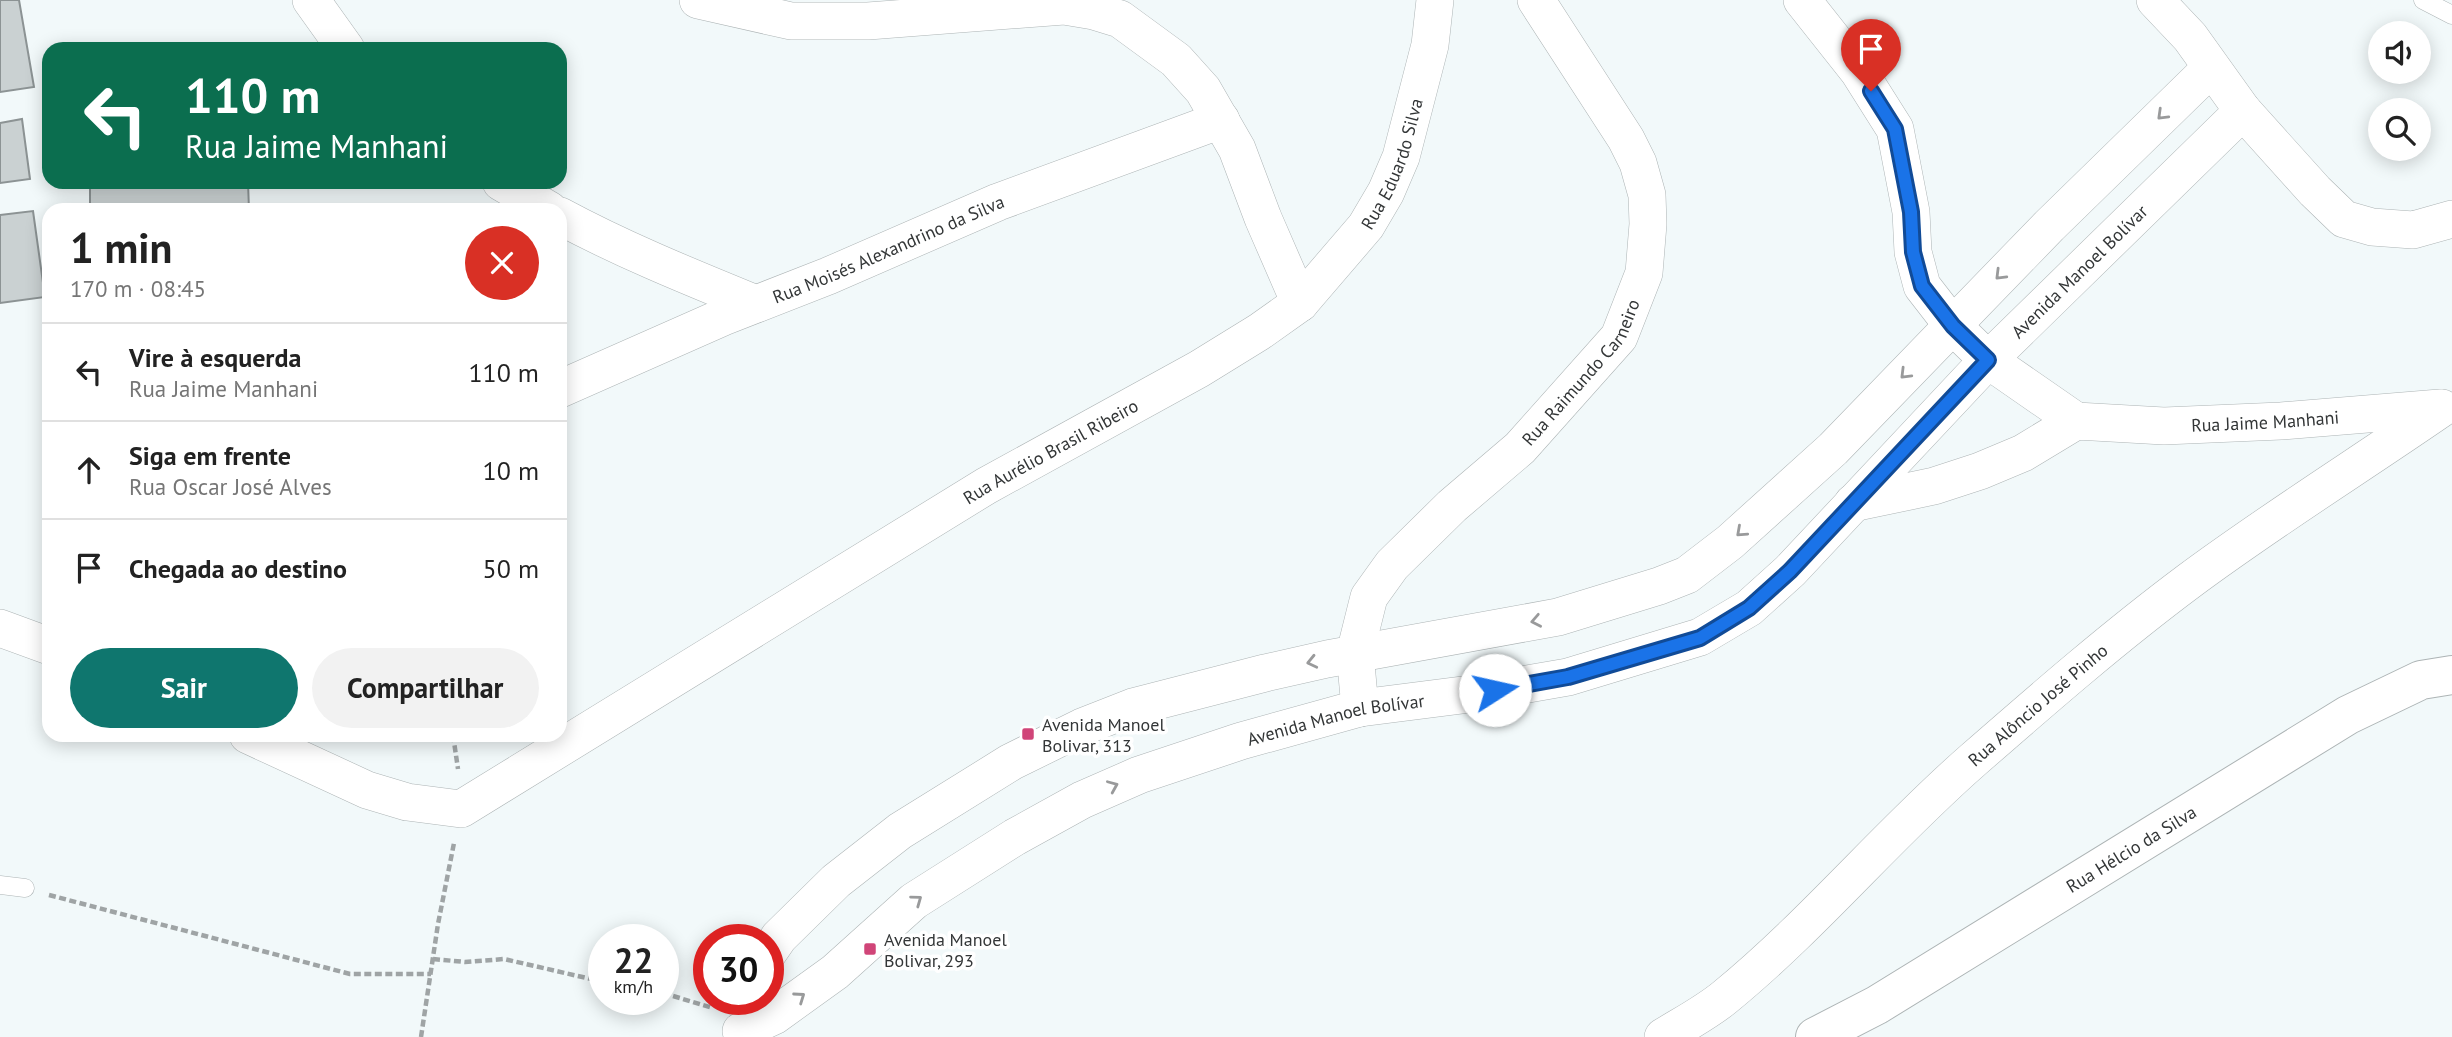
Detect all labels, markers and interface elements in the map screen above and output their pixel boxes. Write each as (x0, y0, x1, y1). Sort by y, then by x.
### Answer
pin (1841, 19, 1901, 91)
map controls (2368, 21, 2431, 161)
button: sound (2368, 21, 2431, 84)
icon: arrive (1852, 30, 1890, 68)
text: 110 m (185, 63, 320, 127)
icon: left (70, 70, 161, 161)
street label: Rua Eduardo Silva (1355, 96, 1427, 233)
button: search (2368, 98, 2431, 161)
one-way arrow (2158, 107, 2171, 120)
text: Rua Jaime Manhani (185, 125, 448, 167)
street label: Rua Moisés Alexandrino da Silva (769, 189, 1007, 308)
street label: Avenida Manoel Bolívar (2006, 199, 2152, 343)
text: 1 min (70, 220, 172, 275)
button: close (465, 226, 539, 300)
one-way arrow (1996, 267, 2009, 280)
text: 170 m · 08:45 (70, 274, 206, 303)
street label: Rua Raimundo Carneiro (1516, 296, 1644, 450)
text: Vire à esquerda (129, 341, 301, 374)
icon: left (70, 353, 108, 391)
text: 110 m (468, 356, 539, 389)
one-way arrow (1900, 366, 1913, 379)
text: Rua Jaime Manhani (129, 374, 318, 403)
street label: Rua Aurélio Brasil Ribeiro (959, 393, 1142, 509)
street label: Rua Jaime Manhani (2191, 405, 2340, 436)
text: Siga em frente (129, 439, 291, 472)
icon: ahead (70, 451, 108, 489)
text: 10 m (483, 454, 539, 487)
text: Rua Oscar José Alves (129, 472, 332, 501)
one-way arrow (1736, 524, 1749, 537)
icon: arrive (70, 549, 108, 587)
text: Chegada ao destino (129, 552, 347, 585)
text: 50 m (483, 552, 539, 585)
one-way arrow (1530, 613, 1542, 628)
street label: Rua Alôncio José Pinho (1963, 638, 2112, 771)
button: Sair (70, 648, 298, 728)
button: Compartilhar (312, 648, 539, 728)
position arrow (1458, 653, 1532, 727)
one-way arrow (1306, 654, 1318, 668)
street label: Avenida Manoel Bolívar (1244, 688, 1426, 750)
place label: Avenida Manoel Bolivar, 313 (1042, 713, 1165, 757)
marker: Avenida Manoel Bolivar, 313 (1020, 726, 1036, 742)
one-way arrow (1106, 780, 1119, 794)
street label: Rua Hélcio da Silva (2062, 800, 2200, 897)
one-way arrow (909, 896, 922, 908)
speed limit sign: 30 (693, 924, 784, 1015)
place label: Avenida Manoel Bolivar, 293 (884, 928, 1007, 972)
text: 22 (614, 937, 653, 983)
marker: Avenida Manoel Bolivar, 293 (862, 941, 878, 957)
text: km/h (614, 975, 653, 998)
one-way arrow (792, 993, 805, 1005)

